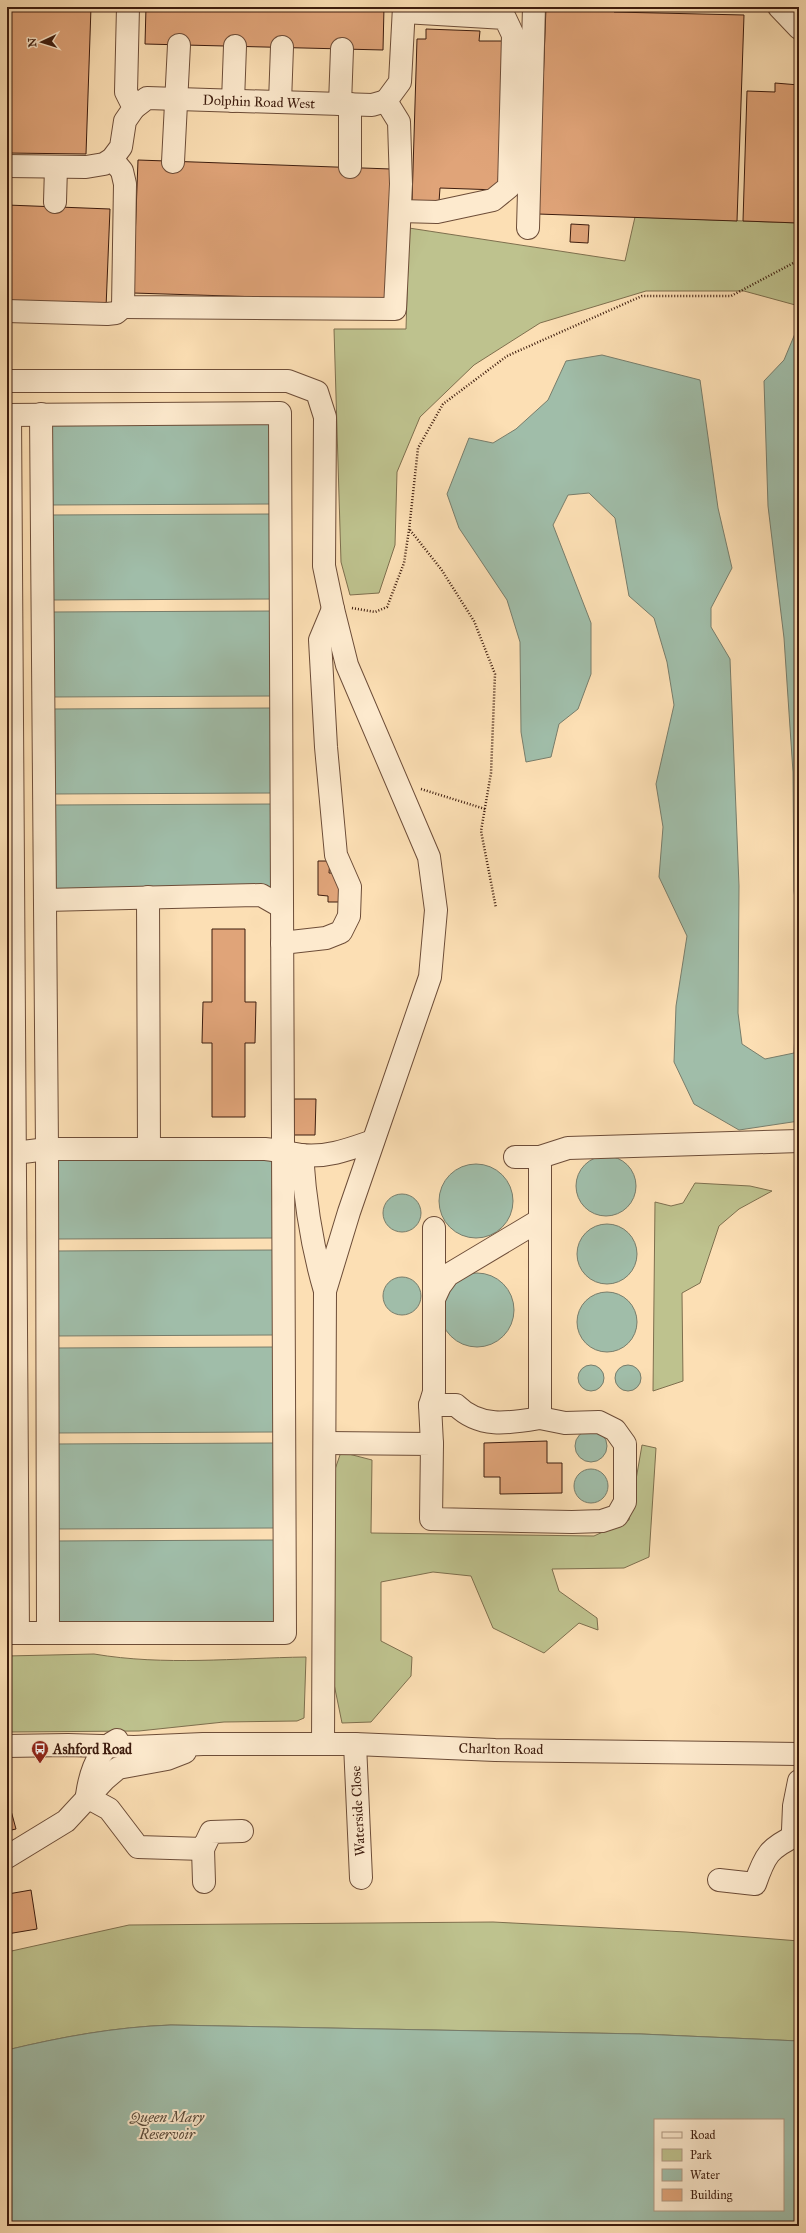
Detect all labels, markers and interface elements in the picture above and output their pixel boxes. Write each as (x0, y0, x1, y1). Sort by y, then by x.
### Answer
north arrow (22, 22, 62, 62)
text: N (26, 37, 39, 48)
street label: Dolphin Road West (202, 92, 316, 112)
bus stop icon: Ashford Road (30, 1739, 50, 1764)
street label: Charlton Road (459, 1740, 543, 1758)
place label: Ashford Road (52, 1741, 133, 1758)
street label: Waterside Close (347, 1765, 369, 1857)
water label: Queen Mary Reservoir (129, 2108, 205, 2143)
legend (654, 2119, 784, 2211)
text: Road (690, 2128, 716, 2142)
text: Park (690, 2148, 712, 2162)
text: Water (690, 2168, 720, 2182)
text: Building (690, 2188, 733, 2203)

